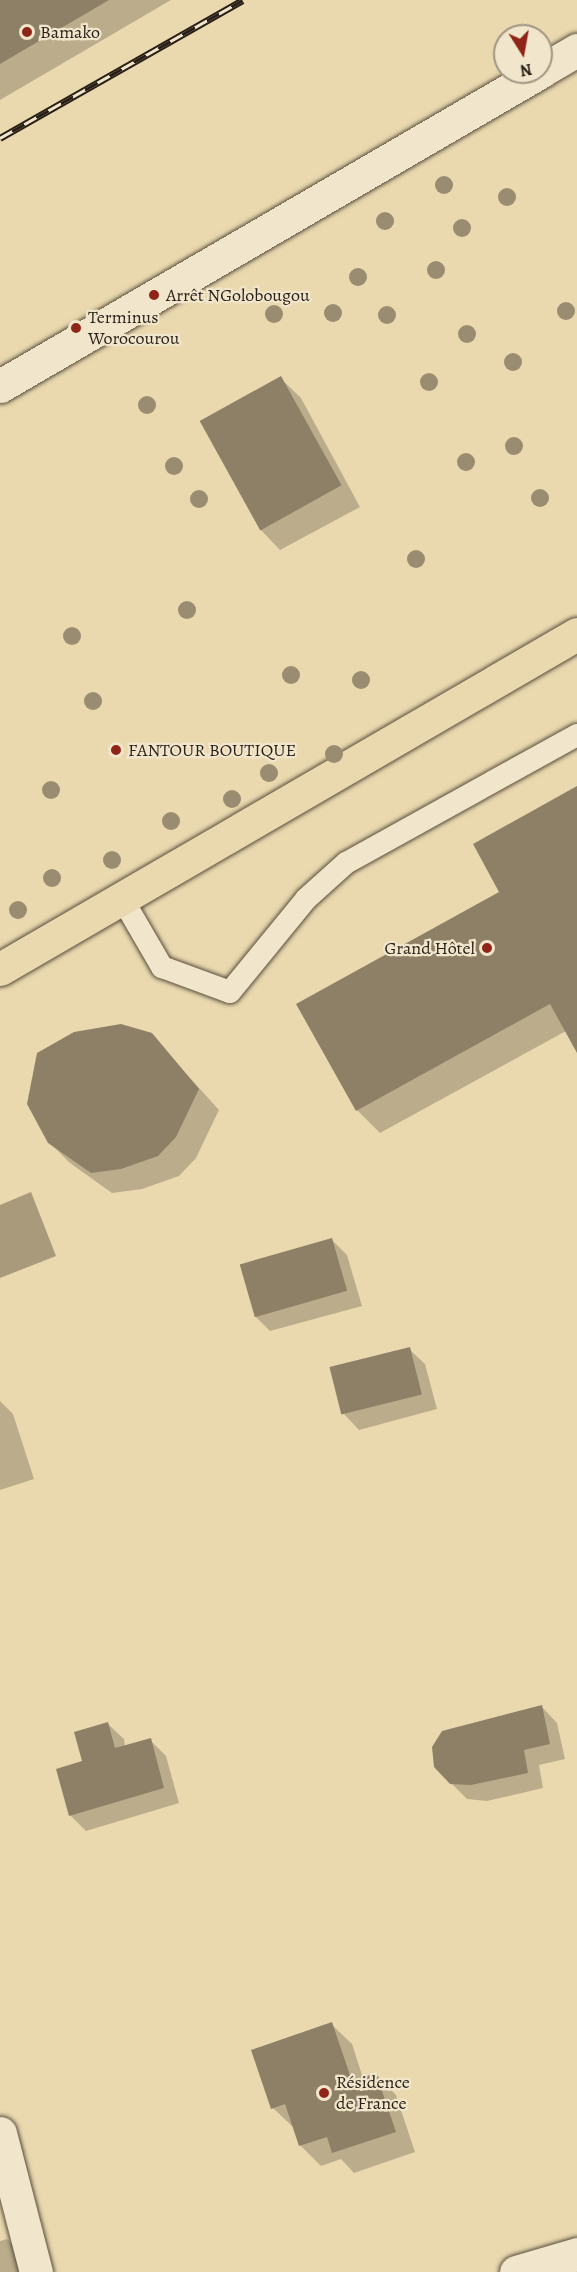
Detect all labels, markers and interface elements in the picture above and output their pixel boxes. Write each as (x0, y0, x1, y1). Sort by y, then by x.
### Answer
place label: Bamako (40, 21, 100, 43)
marker: Bamako (18, 23, 36, 41)
north arrow (493, 24, 553, 84)
text: N (518, 58, 534, 82)
place label: Arrêt NGolobougou (166, 284, 310, 306)
marker: Arrêt NGolobougou (147, 288, 161, 302)
place label: Terminus Worocourou (88, 307, 180, 350)
marker: Terminus Worocourou (69, 321, 83, 335)
place label: FANTOUR BOUTIQUE (128, 739, 296, 761)
marker: FANTOUR BOUTIQUE (109, 743, 123, 757)
place label: Grand Hôtel (385, 937, 475, 959)
marker: Grand Hôtel (480, 941, 494, 955)
place label: Résidence de France (336, 2072, 410, 2114)
marker: Résidence de France (317, 2086, 331, 2100)

